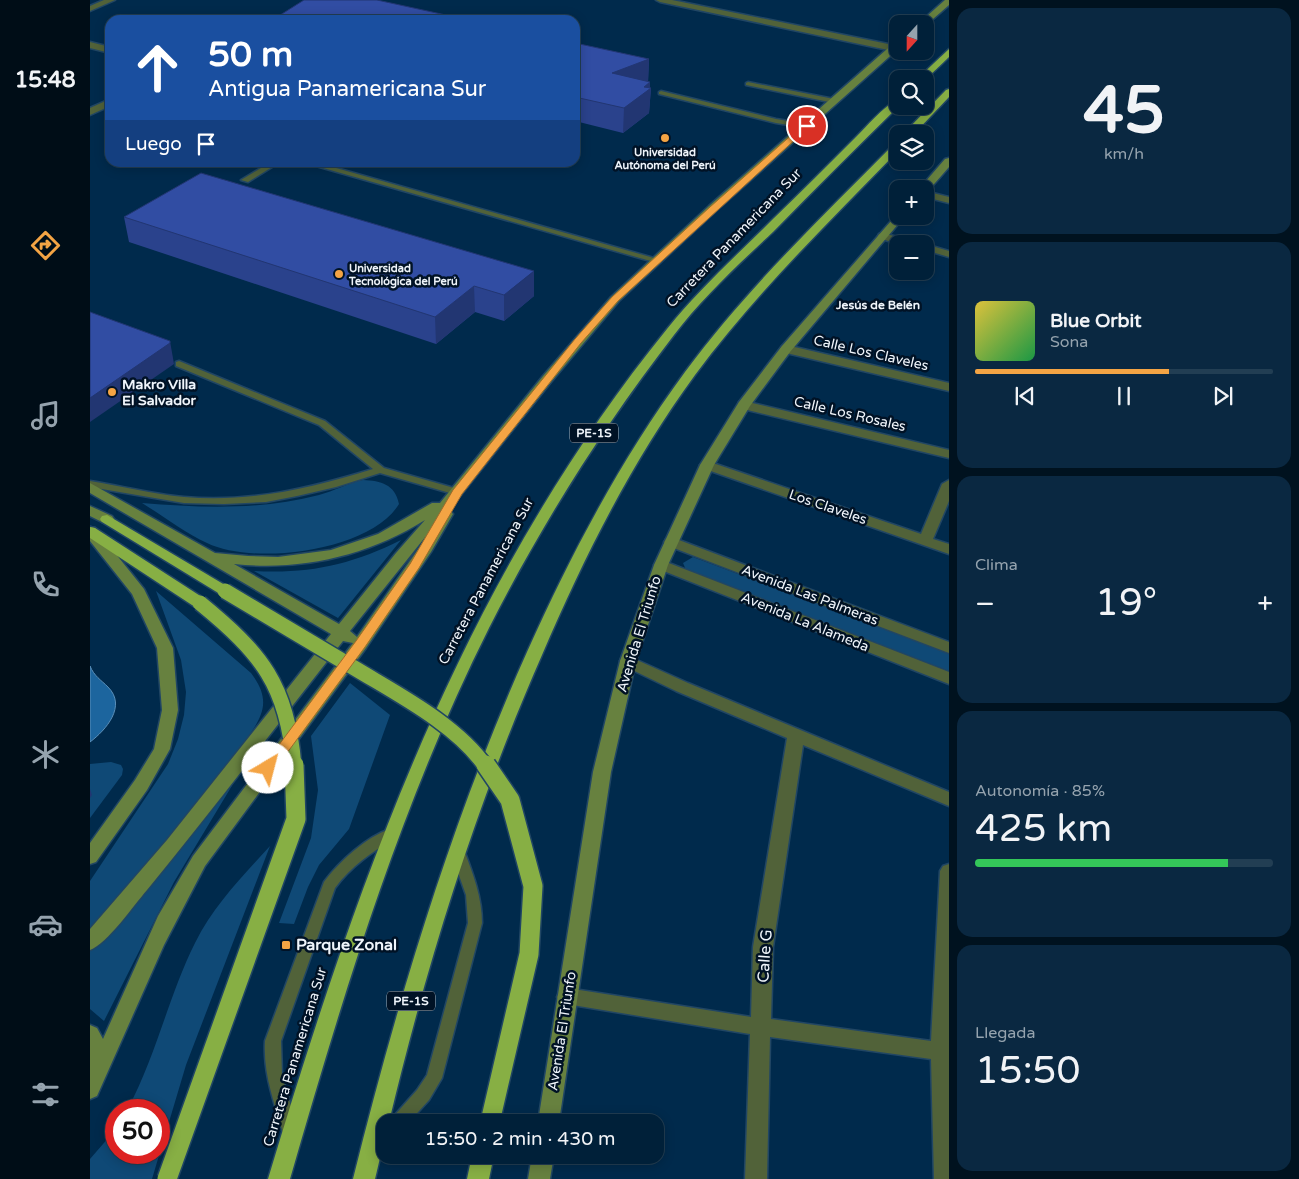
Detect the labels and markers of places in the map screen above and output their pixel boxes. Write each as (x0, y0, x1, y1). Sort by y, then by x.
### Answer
pin (786, 105, 828, 147)
marker: Universidad Autónoma del Perú (659, 132, 671, 144)
place label: Universidad Autónoma del Perú (614, 146, 716, 172)
place label: Universidad Tecnológica del Perú (348, 262, 458, 289)
marker: Universidad Tecnológica del Perú (333, 268, 345, 280)
place label: Makro Villa El Salvador (122, 376, 197, 409)
marker: Makro Villa El Salvador (106, 386, 118, 398)
place label: Parque Zonal (296, 935, 397, 955)
marker: Parque Zonal (280, 939, 292, 951)

